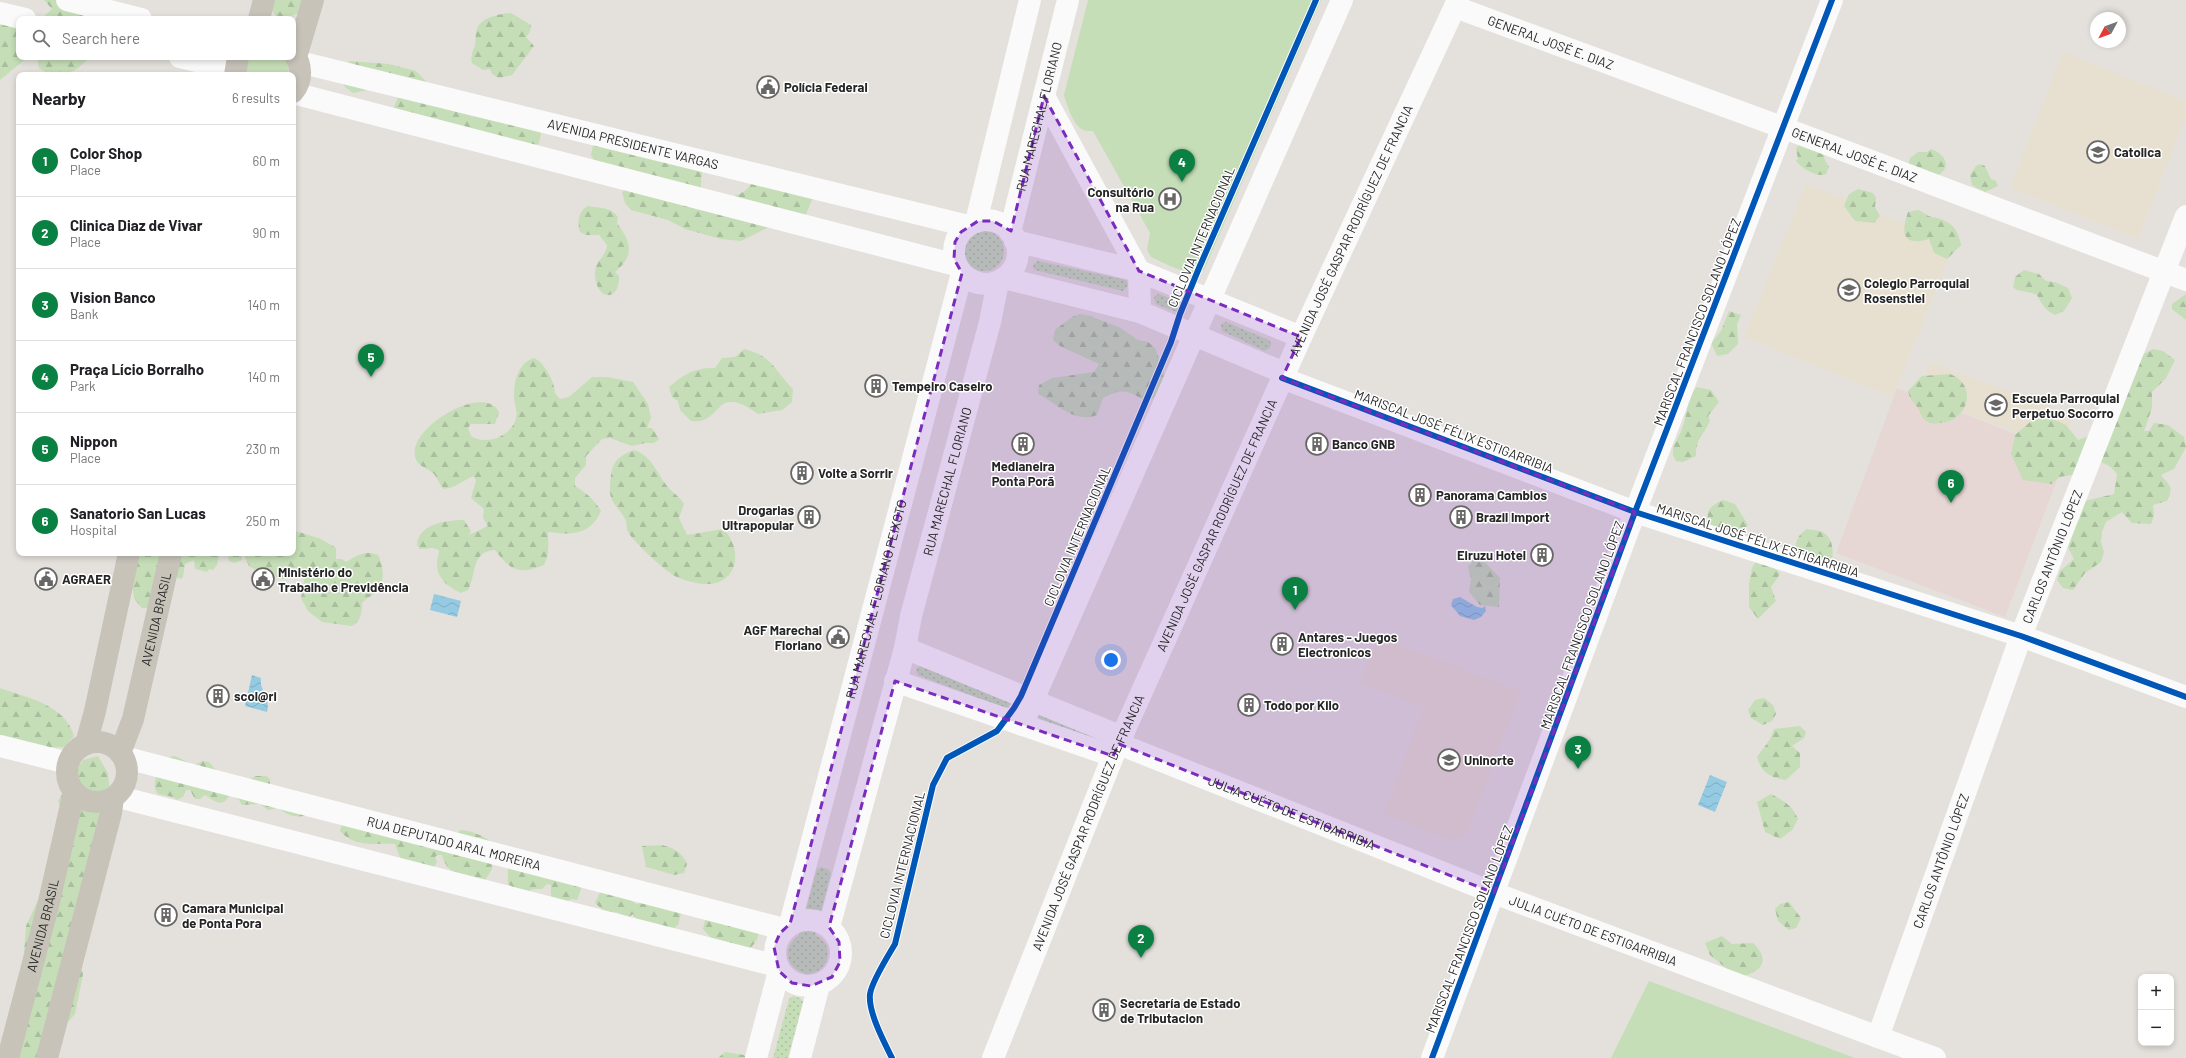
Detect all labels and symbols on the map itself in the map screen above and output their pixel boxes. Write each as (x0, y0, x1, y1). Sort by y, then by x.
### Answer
street label: GENERAL JOSÉ E. DIAZ (1486, 12, 1616, 73)
north arrow (2090, 12, 2126, 48)
street label: RUA MARECHAL FLORIANO (1013, 40, 1065, 193)
public building icon: Polícia Federal (755, 74, 781, 100)
place label: Polícia Federal (784, 79, 868, 95)
street label: AVENIDA JOSÉ GASPAR RODRÍGUEZ DE FRANCIA (1286, 102, 1416, 358)
street label: AVENIDA PRESIDENTE VARGAS (546, 115, 720, 173)
street label: GENERAL JOSÉ E. DIAZ (1790, 124, 1920, 186)
school or university icon: Catolica (2085, 139, 2111, 165)
place label: Catolica (2114, 144, 2161, 160)
pin: 4 (1169, 149, 1195, 182)
street label: CICLOVIA INTERNACIONAL (1164, 164, 1238, 310)
place label: Consultório na Rua (1087, 184, 1154, 215)
hospital icon: Consultório na Rua (1157, 186, 1183, 212)
street label: MARISCAL FRANCISCO SOLANO LÓPEZ (1650, 216, 1744, 428)
place label: Colegio Parroquial Rosenstiel (1864, 275, 1969, 306)
school or university icon: Colegio Parroquial Rosenstiel (1836, 277, 1862, 303)
pin: 5 (358, 344, 384, 377)
building icon: Tempeiro Caseiro (863, 373, 889, 399)
place label: Tempeiro Caseiro (892, 378, 993, 394)
street label: MARISCAL JOSÉ FÉLIX ESTIGARRIBIA (1352, 386, 1556, 477)
place label: Escuela Parroquial Perpetuo Socorro (2012, 390, 2119, 421)
school or university icon: Escuela Parroquial Perpetuo Socorro (1983, 392, 2009, 418)
street label: AVENIDA JOSÉ GASPAR RODRÍGUEZ DE FRANCIA (1153, 396, 1280, 654)
street label: RUA MARECHAL FLORIANO (920, 405, 975, 558)
building icon: Medianeira Ponta Porã (1010, 431, 1036, 457)
building icon: Banco GNB (1304, 431, 1330, 457)
place label: Banco GNB (1332, 436, 1395, 452)
place label: Medianeira Ponta Porã (991, 458, 1055, 489)
building icon: Volte a Sorrir (789, 460, 815, 486)
street label: CICLOVIA INTERNACIONAL (1040, 463, 1114, 609)
place label: Volte a Sorrir (818, 465, 893, 481)
pin: 6 (1938, 470, 1964, 503)
building icon: Panorama Cambios (1407, 482, 1433, 508)
place label: Panorama Cambios (1436, 487, 1547, 503)
street label: CARLOS ANTÔNIO LÓPEZ (2019, 488, 2086, 626)
street label: RUA MARECHAL FLORIANO PEIXOTO (842, 498, 910, 700)
street label: MARISCAL JOSÉ FÉLIX ESTIGARRIBIA (1655, 500, 1861, 580)
place label: Drogarias Ultrapopular (722, 502, 794, 533)
building icon: Drogarias Ultrapopular (796, 504, 822, 530)
building icon: Brazil Import (1448, 504, 1474, 530)
place label: Brazil Import (1476, 509, 1550, 525)
street label: MARISCAL FRANCISCO SOLANO LÓPEZ (1537, 518, 1627, 732)
building icon: Eiruzu Hotel (1529, 542, 1555, 568)
place label: Eiruzu Hotel (1457, 547, 1526, 563)
place label: Ministério do Trabalho e Previdência (278, 564, 409, 595)
public building icon: AGRAER (33, 566, 59, 592)
public building icon: Ministério do Trabalho e Previdência (250, 566, 276, 592)
place label: AGRAER (62, 571, 111, 587)
street label: AVENIDA BRASIL (137, 571, 174, 667)
pin: 1 (1282, 577, 1308, 610)
place label: AGF Marechal Floriano (744, 622, 822, 653)
public building icon: AGF Marechal Floriano (825, 624, 851, 650)
place label: Antares - Juegos Electronicos (1298, 629, 1398, 660)
building icon: Antares - Juegos Electronicos (1269, 631, 1295, 657)
your location (1101, 650, 1121, 670)
building icon: scol@ri (205, 683, 231, 709)
place label: scol@ri (234, 688, 277, 704)
street label: AVENIDA JOSÉ GASPAR RODRÍGUEZ DE FRANCIA (1029, 692, 1148, 953)
building icon: Todo por Kilo (1236, 692, 1262, 718)
place label: Todo por Kilo (1264, 697, 1339, 713)
pin: 3 (1565, 736, 1591, 769)
school or university icon: Uninorte (1436, 747, 1462, 773)
place label: Uninorte (1464, 752, 1514, 768)
street label: JULIA CUÉTO DE ESTIGARRIBIA (1206, 772, 1378, 853)
street label: CICLOVIA INTERNACIONAL (876, 790, 928, 940)
street label: CARLOS ANTÔNIO LÓPEZ (1909, 791, 1972, 931)
street label: RUA DEPUTADO ARAL MOREIRA (365, 813, 543, 873)
street label: MARISCAL FRANCISCO SOLANO LÓPEZ (1422, 823, 1516, 1035)
street label: AVENIDA BRASIL (23, 877, 62, 974)
street label: JULIA CUÉTO DE ESTIGARRIBIA (1507, 891, 1680, 969)
place label: Camara Municipal de Ponta Pora (182, 900, 283, 931)
building icon: Camara Municipal de Ponta Pora (153, 902, 179, 928)
pin: 2 (1128, 925, 1154, 958)
place label: Secretaría de Estado de Tributacion (1120, 995, 1240, 1026)
building icon: Secretaría de Estado de Tributacion (1091, 997, 1117, 1023)

